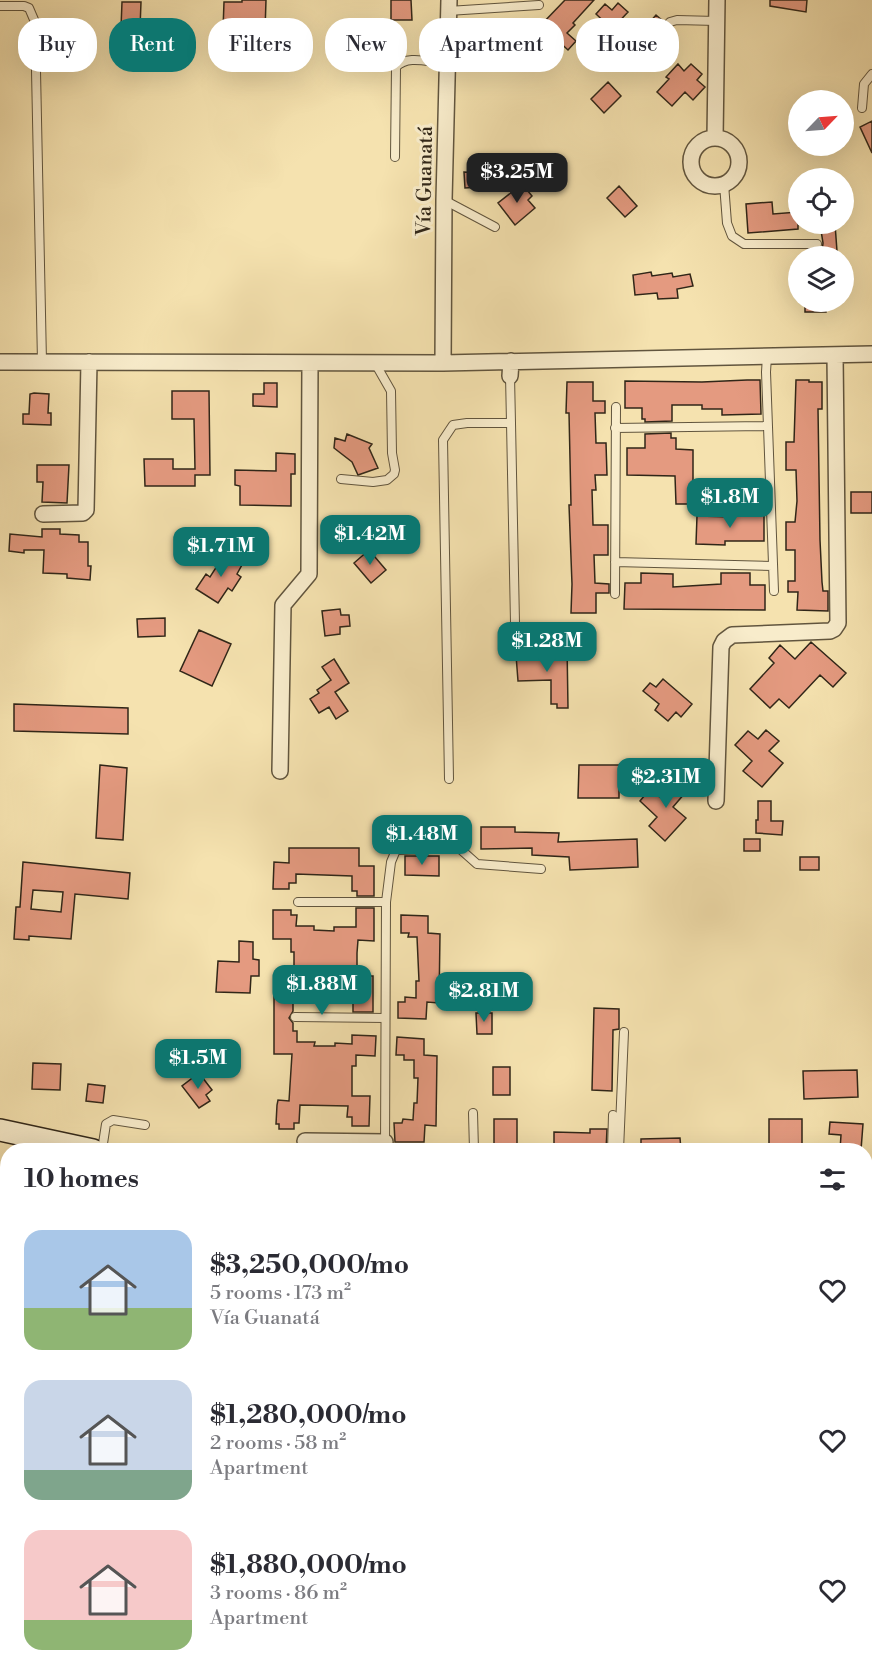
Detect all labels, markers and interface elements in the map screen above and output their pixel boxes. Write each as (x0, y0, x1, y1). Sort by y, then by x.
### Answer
chip: Buy (18, 18, 97, 72)
chip: Rent (109, 18, 196, 72)
chip: Filters (208, 18, 313, 72)
chip: New (325, 18, 407, 72)
chip: Apartment (419, 18, 564, 72)
chip: House (576, 18, 679, 72)
north arrow (788, 90, 854, 156)
map controls (788, 90, 854, 312)
street label: Vía Guanatá (412, 125, 439, 237)
pin: $3.25M (468, 153, 566, 204)
text: $3.25M (481, 160, 553, 185)
button: locate (788, 168, 854, 234)
button: layers (788, 246, 854, 312)
pin: $1.8M (688, 478, 772, 529)
text: $1.8M (701, 485, 759, 510)
pin: $1.42M (321, 515, 419, 566)
text: $1.42M (334, 522, 406, 547)
pin: $1.71M (172, 527, 270, 578)
text: $1.71M (187, 534, 255, 559)
pin: $1.28M (498, 622, 596, 673)
text: $1.28M (512, 629, 582, 654)
pin: $2.31M (617, 758, 715, 809)
text: $2.31M (631, 765, 701, 790)
pin: $1.48M (373, 815, 471, 866)
text: $1.48M (386, 822, 458, 847)
pin: $1.88M (273, 965, 371, 1016)
text: $1.88M (286, 972, 358, 997)
pin: $2.81M (435, 972, 533, 1023)
text: $2.81M (449, 979, 519, 1004)
pin: $1.5M (156, 1039, 240, 1090)
text: $1.5M (169, 1046, 227, 1071)
text: 10 homes (24, 1163, 139, 1195)
icon: filters (816, 1163, 849, 1196)
text: $3,250,000/mo (210, 1249, 409, 1281)
icon: home (72, 1254, 144, 1326)
icon: heart (816, 1274, 849, 1307)
text: 5 rooms · 173 m² (210, 1281, 351, 1306)
text: Vía Guanatá (210, 1306, 320, 1331)
text: $1,280,000/mo (210, 1399, 407, 1431)
icon: home (72, 1404, 144, 1476)
icon: heart (816, 1424, 849, 1457)
text: 2 rooms · 58 m² (210, 1431, 346, 1456)
text: Apartment (210, 1456, 308, 1481)
text: $1,880,000/mo (210, 1549, 407, 1581)
icon: home (72, 1554, 144, 1626)
icon: heart (816, 1574, 849, 1607)
text: 3 rooms · 86 m² (210, 1581, 347, 1606)
text: Apartment (210, 1606, 308, 1631)

